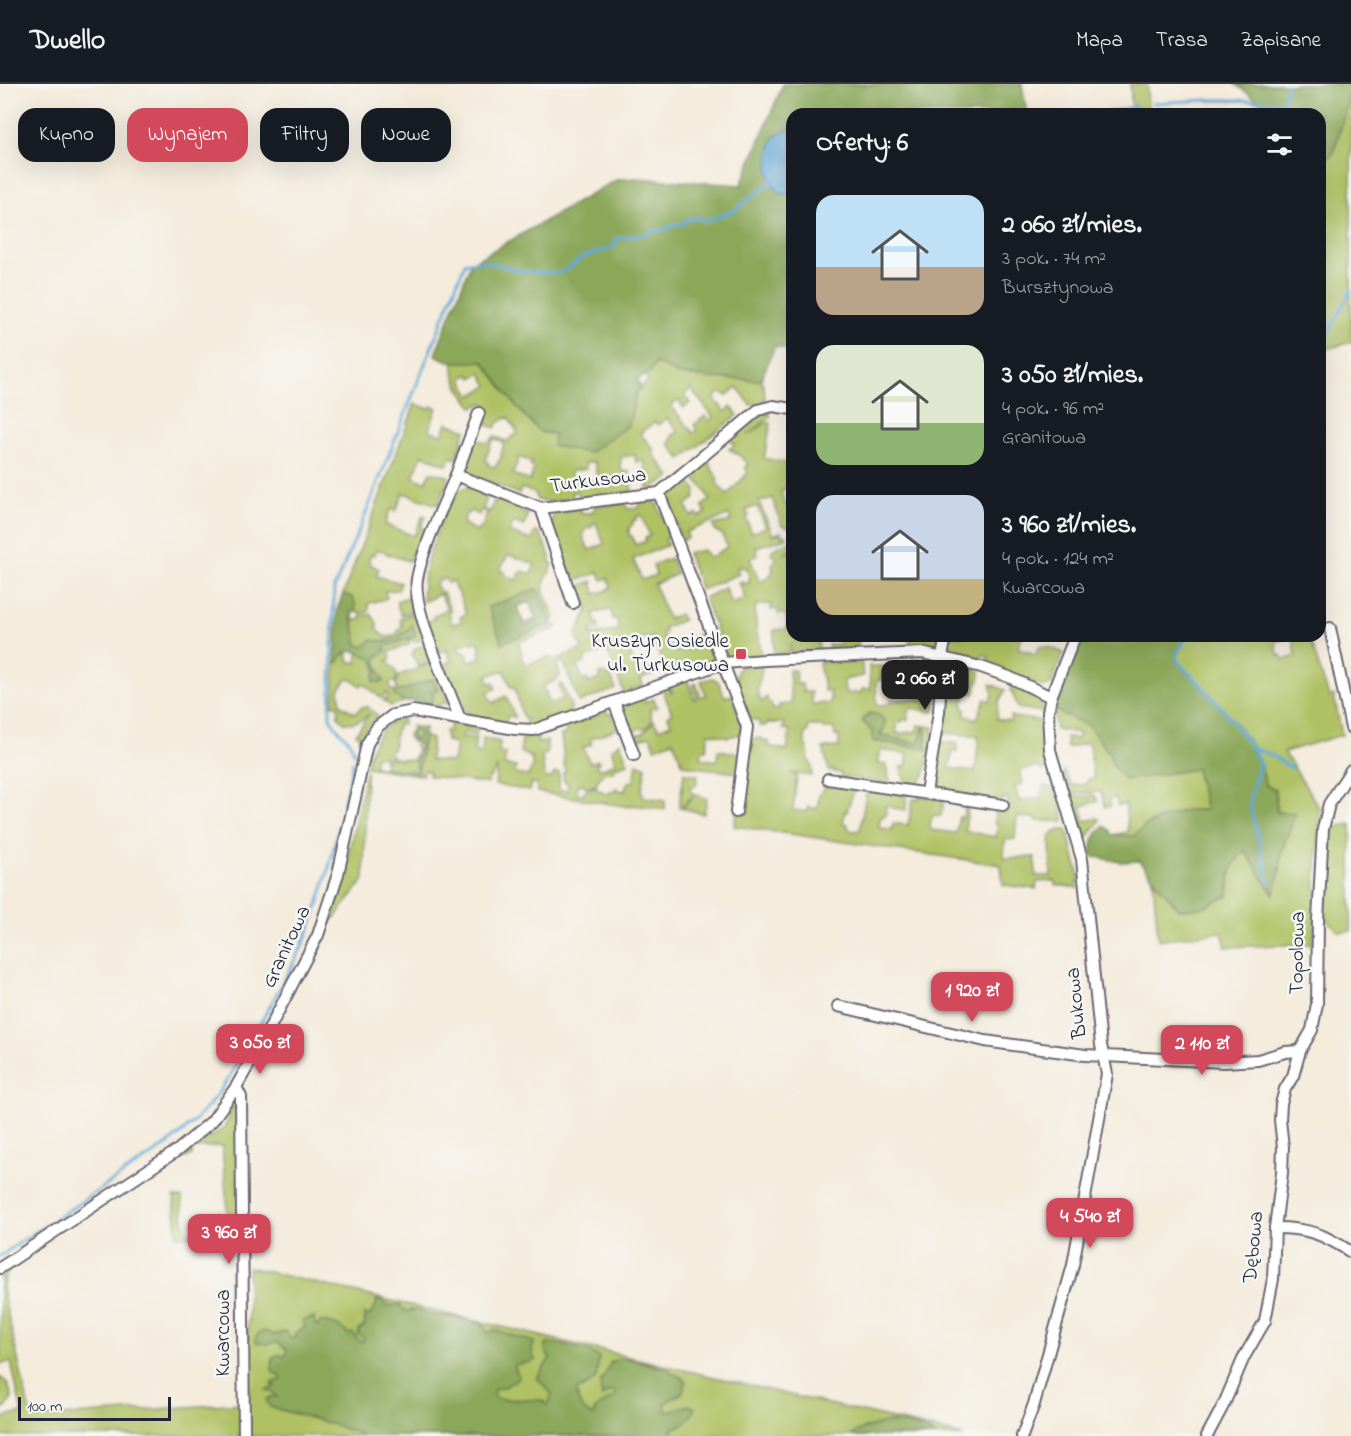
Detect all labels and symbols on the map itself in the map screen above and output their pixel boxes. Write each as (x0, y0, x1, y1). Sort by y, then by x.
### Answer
street label: Turkusowa (548, 460, 648, 502)
place label: Kruszyn Osiedle ul. Turkusowa (591, 627, 730, 681)
marker: Kruszyn Osiedle ul. Turkusowa (734, 647, 748, 661)
pin: 2 060 zł (863, 660, 987, 711)
street label: Granitowa (255, 901, 319, 993)
street label: Topolowa (1282, 911, 1314, 995)
street label: Bukowa (1058, 966, 1096, 1041)
pin: 1 920 zł (910, 972, 1034, 1023)
pin: 3 050 zł (198, 1024, 322, 1075)
pin: 2 110 zł (1140, 1025, 1264, 1076)
pin: 4 540 zł (1028, 1198, 1152, 1249)
street label: Dębowa (1236, 1210, 1272, 1285)
pin: 3 960 zł (167, 1214, 291, 1265)
street label: Kwarcowa (209, 1289, 239, 1377)
scale bar (18, 1394, 171, 1422)

